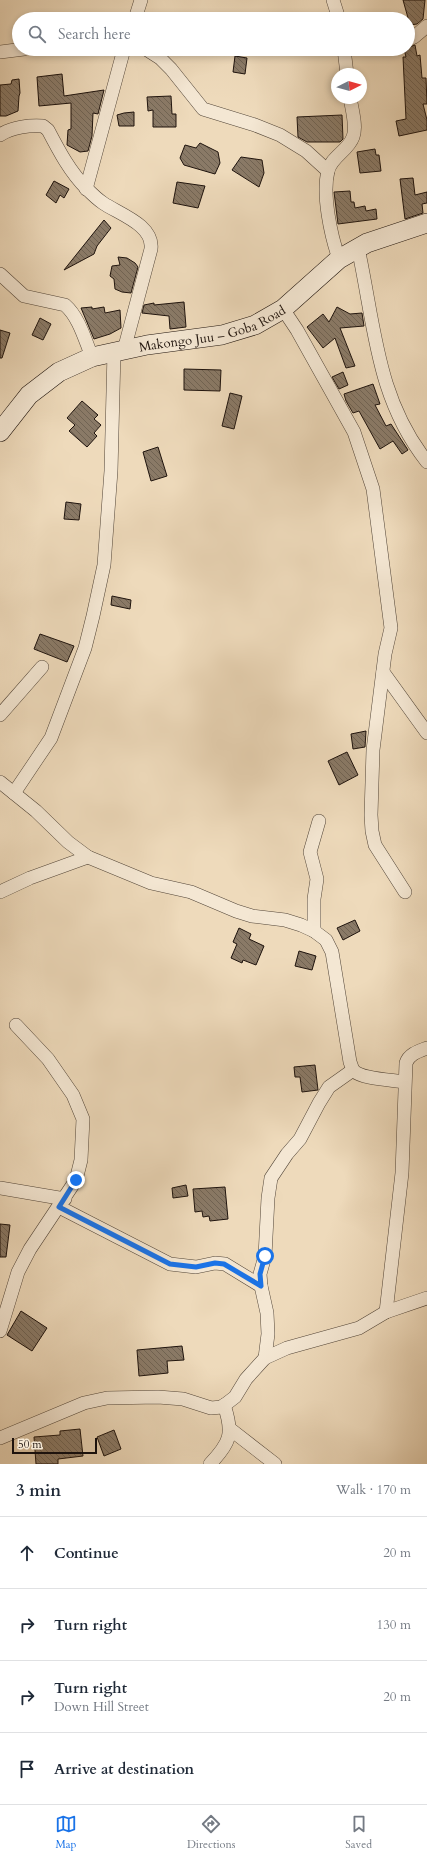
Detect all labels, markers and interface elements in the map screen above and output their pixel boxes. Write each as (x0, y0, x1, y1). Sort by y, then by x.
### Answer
search box (12, 12, 415, 56)
icon: search (26, 23, 48, 45)
text: Search here (58, 24, 131, 44)
north arrow (331, 68, 367, 104)
street label: Makongo Juu – Goba Road (137, 301, 289, 357)
route end (67, 1171, 85, 1189)
route start (256, 1247, 274, 1265)
scale bar (12, 1436, 97, 1455)
text: 50 m (18, 1437, 42, 1452)
text: 3 min (16, 1479, 61, 1502)
text: Walk · 170 m (336, 1481, 411, 1499)
icon: ahead (16, 1542, 38, 1564)
text: Continue (54, 1543, 119, 1563)
text: 20 m (383, 1544, 411, 1562)
icon: right (16, 1614, 38, 1636)
text: Turn right (54, 1615, 127, 1635)
text: 130 m (377, 1616, 411, 1634)
text: Turn right (54, 1678, 127, 1698)
icon: right (16, 1686, 38, 1708)
text: 20 m (383, 1688, 411, 1706)
text: Down Hill Street (54, 1698, 149, 1716)
icon: arrive (16, 1758, 38, 1780)
text: Arrive at destination (54, 1759, 194, 1779)
tab: Map (55, 1813, 77, 1852)
tab: Directions (187, 1813, 235, 1852)
tab: Saved (345, 1813, 372, 1852)

